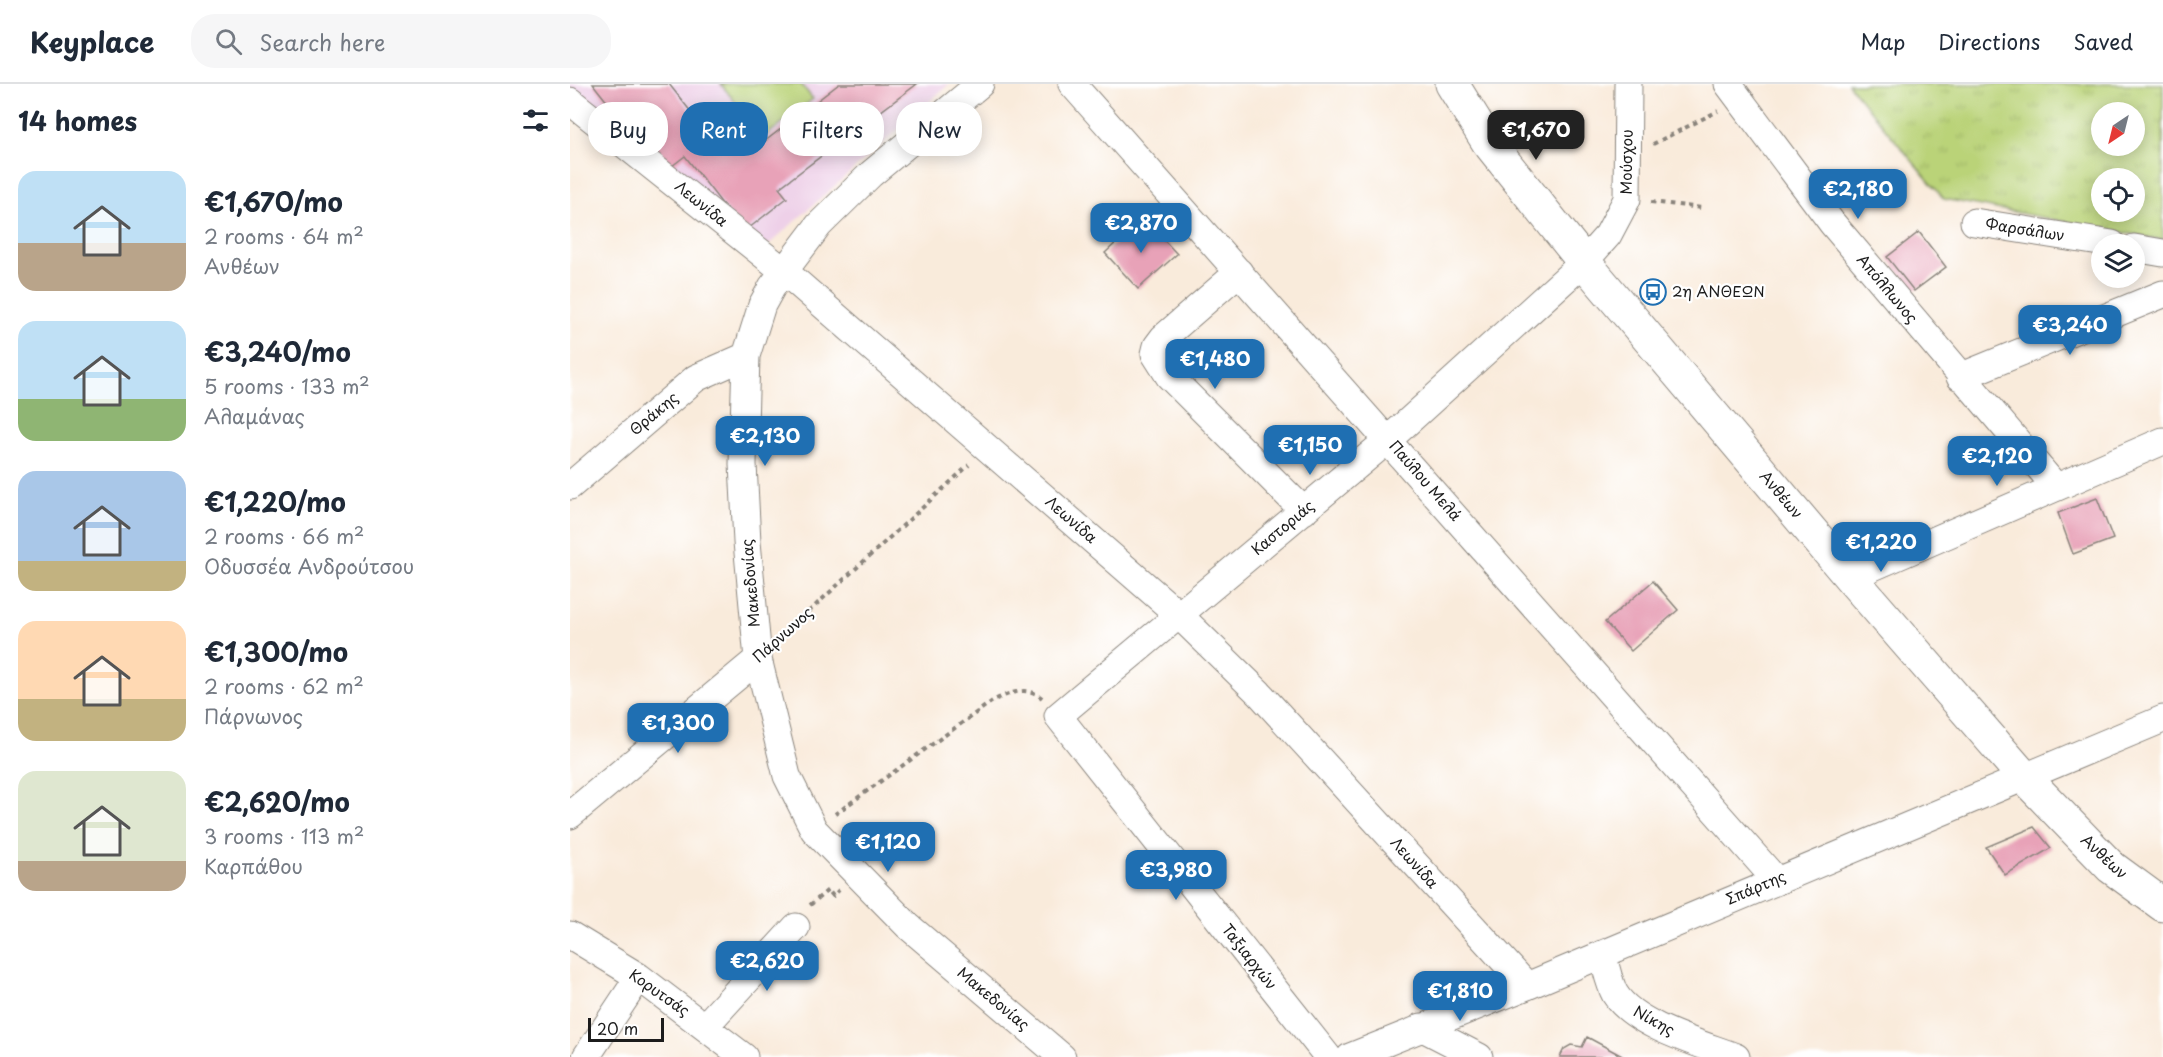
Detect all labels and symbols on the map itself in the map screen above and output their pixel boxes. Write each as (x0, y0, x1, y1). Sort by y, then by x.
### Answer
north arrow (2091, 102, 2145, 156)
pin: €1,670 (1487, 110, 1585, 161)
street label: Μούσχου (1613, 129, 1638, 195)
pin: €2,180 (1809, 169, 1907, 220)
street label: Λεωνίδα (670, 174, 734, 231)
pin: €2,870 (1092, 203, 1190, 254)
street label: Φαρσάλων (1984, 211, 2067, 246)
street label: Απόλλωνος (1852, 248, 1924, 328)
bus stop icon: 2η ΑΝΘΕΩΝ (1638, 277, 1668, 307)
place label: 2η ΑΝΘΕΩΝ (1672, 279, 1765, 302)
pin: €3,240 (2021, 305, 2119, 356)
pin: €1,480 (1166, 339, 1264, 390)
street label: Θράκης (624, 385, 683, 440)
pin: €2,130 (716, 416, 814, 467)
pin: €1,150 (1261, 425, 1359, 476)
street label: Παύλου Μελά (1385, 435, 1468, 525)
pin: €2,120 (1948, 436, 2046, 487)
street label: Ανθέων (1755, 465, 1809, 523)
street label: Λεωνίδα (1041, 490, 1103, 548)
street label: Καστοριάς (1246, 494, 1318, 560)
pin: €1,220 (1832, 522, 1930, 573)
street label: Μακεδονίας (734, 538, 765, 628)
street label: Πάρνωνος (747, 600, 818, 667)
pin: €1,300 (629, 703, 727, 754)
pin: €1,120 (839, 822, 937, 873)
street label: Ανθέων (2076, 828, 2134, 884)
street label: Λεωνίδα (1386, 831, 1445, 893)
pin: €3,980 (1127, 850, 1225, 901)
street label: Σπάρτης (1722, 864, 1789, 910)
street label: Ταξιαρχών (1217, 918, 1283, 994)
pin: €2,620 (718, 941, 816, 992)
street label: Μακεδονίας (953, 961, 1035, 1035)
street label: Κορυτσάς (625, 963, 695, 1021)
pin: €1,810 (1411, 971, 1509, 1022)
street label: Νίκης (1630, 999, 1680, 1041)
scale bar (588, 1015, 664, 1042)

